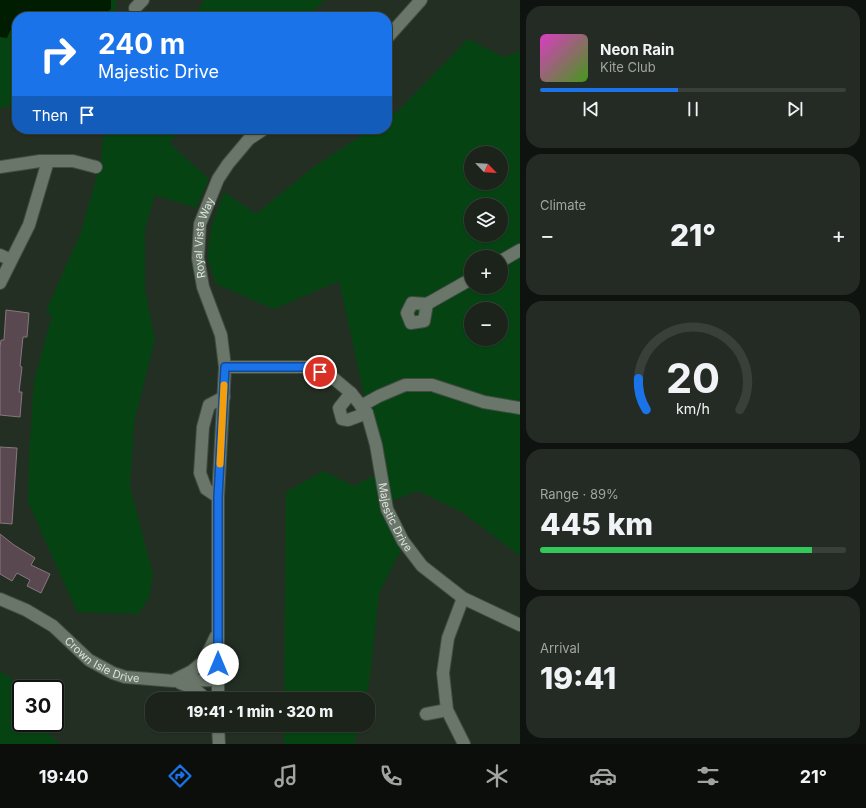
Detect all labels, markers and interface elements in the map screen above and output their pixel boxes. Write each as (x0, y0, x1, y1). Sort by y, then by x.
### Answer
text: 240 m (98, 27, 185, 61)
icon: right (32, 28, 84, 80)
text: Neon Rain (600, 40, 674, 59)
text: Kite Club (600, 59, 656, 75)
text: Majestic Drive (98, 61, 219, 82)
icon: previous (580, 98, 602, 120)
icon: pause (682, 98, 704, 120)
icon: next (784, 98, 806, 120)
icon: arrive (76, 104, 98, 126)
text: Then (32, 106, 68, 125)
north arrow (464, 146, 508, 190)
map controls (464, 146, 508, 346)
street label: Royal Vista Way (191, 195, 217, 279)
text: Climate (540, 197, 586, 213)
button: layers (464, 198, 508, 242)
text: 21° (670, 217, 716, 253)
text: − (540, 222, 555, 248)
text: + (831, 222, 846, 248)
button: + (464, 250, 508, 294)
button: − (464, 302, 508, 346)
text: 20 (666, 353, 720, 403)
pin (303, 355, 337, 389)
icon: arrive (309, 361, 331, 383)
text: km/h (676, 400, 710, 417)
street label: Majestic Drive (376, 482, 416, 554)
text: Range · 89% (540, 486, 619, 502)
text: 445 km (540, 506, 653, 542)
street label: Crown Isle Drive (62, 634, 140, 685)
text: Arrival (540, 640, 580, 656)
position arrow (197, 643, 239, 685)
text: 19:41 (540, 660, 616, 696)
speed limit sign: 30 (12, 680, 64, 732)
text: 19:41 · 1 min · 320 m (187, 702, 333, 721)
icon: directions (166, 762, 194, 790)
icon: music (272, 762, 300, 790)
icon: phone (377, 762, 405, 790)
icon: climate (483, 762, 511, 790)
icon: car (589, 762, 617, 790)
icon: filters (694, 762, 722, 790)
text: 19:40 (39, 766, 89, 787)
text: 21° (800, 766, 827, 787)

